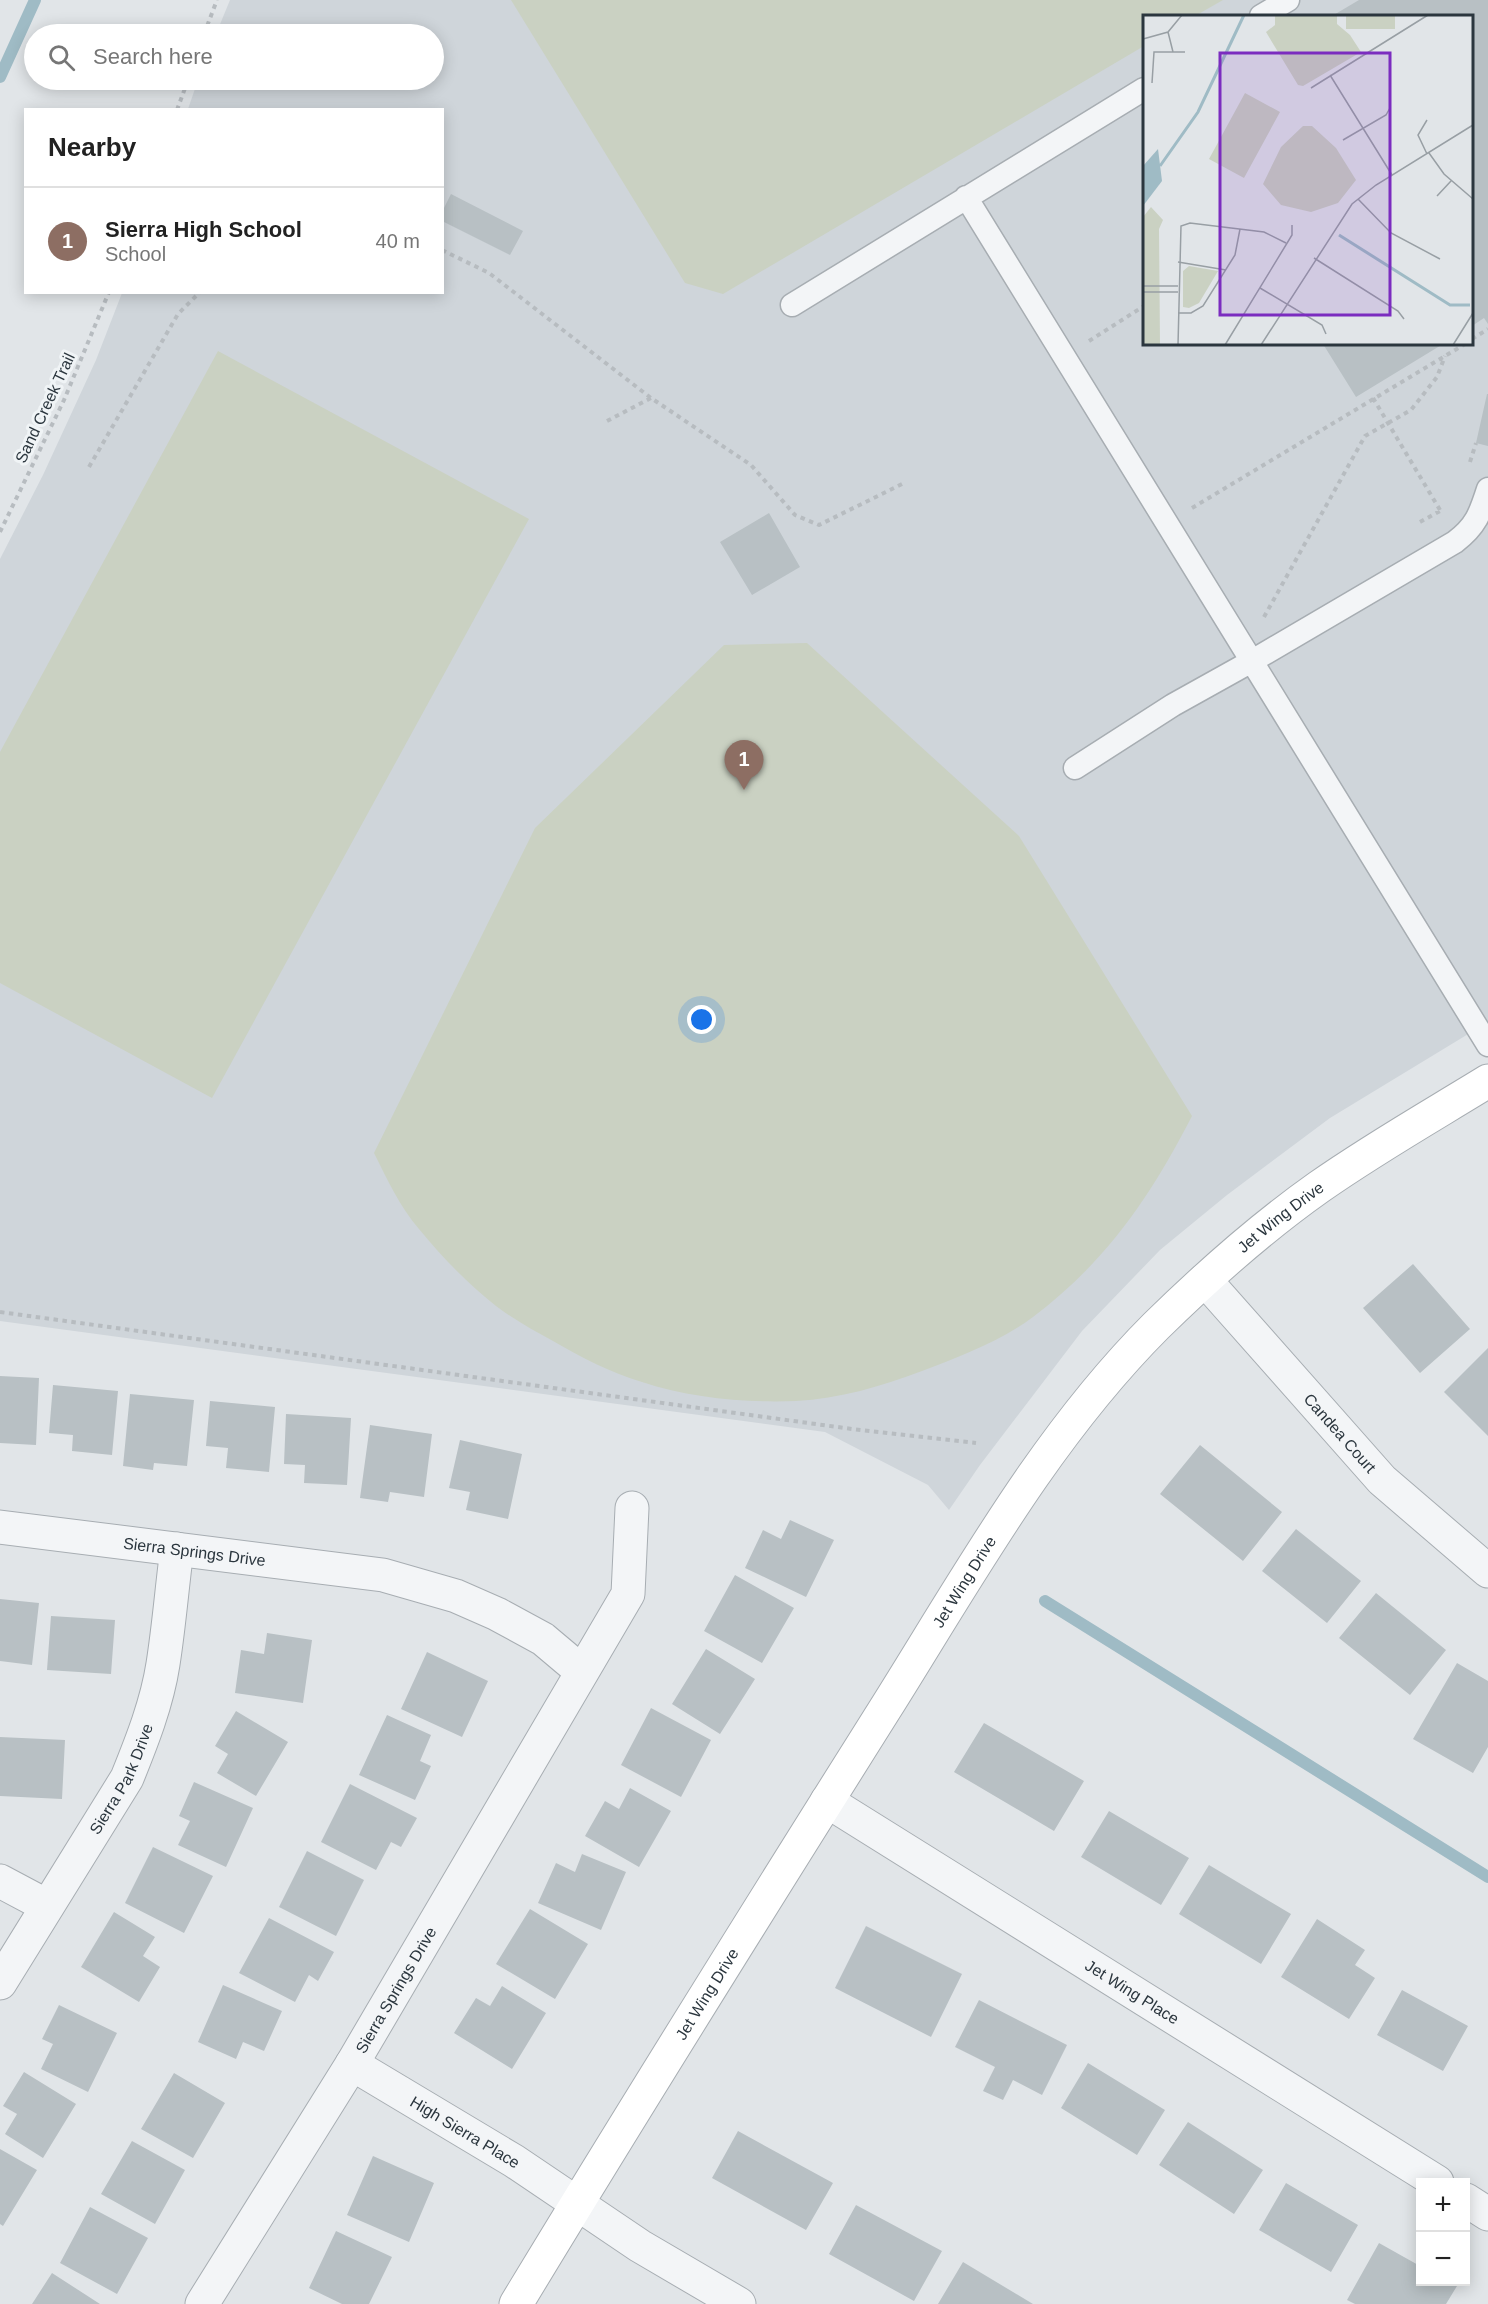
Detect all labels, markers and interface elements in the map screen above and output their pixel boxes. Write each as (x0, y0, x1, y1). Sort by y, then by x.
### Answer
inset map (1143, 15, 1473, 345)
search box (24, 24, 444, 90)
icon: search (45, 41, 78, 74)
text: Search here (93, 44, 213, 69)
text: Nearby (48, 132, 136, 162)
text: Sierra High School (105, 217, 302, 242)
text: 1 (62, 230, 73, 252)
text: 40 m (376, 230, 420, 252)
text: School (105, 243, 166, 265)
street label: Sand Creek Trail (12, 350, 78, 466)
pin: 1 (724, 740, 764, 790)
your location (687, 1005, 716, 1034)
street label: Jet Wing Drive (1234, 1178, 1327, 1256)
street label: Candea Court (1301, 1390, 1380, 1476)
street label: Jet Wing Drive (929, 1533, 999, 1630)
street label: Sierra Springs Drive (122, 1534, 267, 1569)
street label: Sierra Park Drive (86, 1721, 156, 1837)
street label: Sierra Springs Drive (352, 1924, 439, 2056)
street label: Jet Wing Drive (672, 1945, 741, 2043)
street label: Jet Wing Place (1083, 1956, 1182, 2027)
street label: High Sierra Place (407, 2093, 523, 2171)
map controls (1416, 2178, 1470, 2286)
button: + (1416, 2178, 1470, 2232)
button: − (1416, 2232, 1470, 2286)

